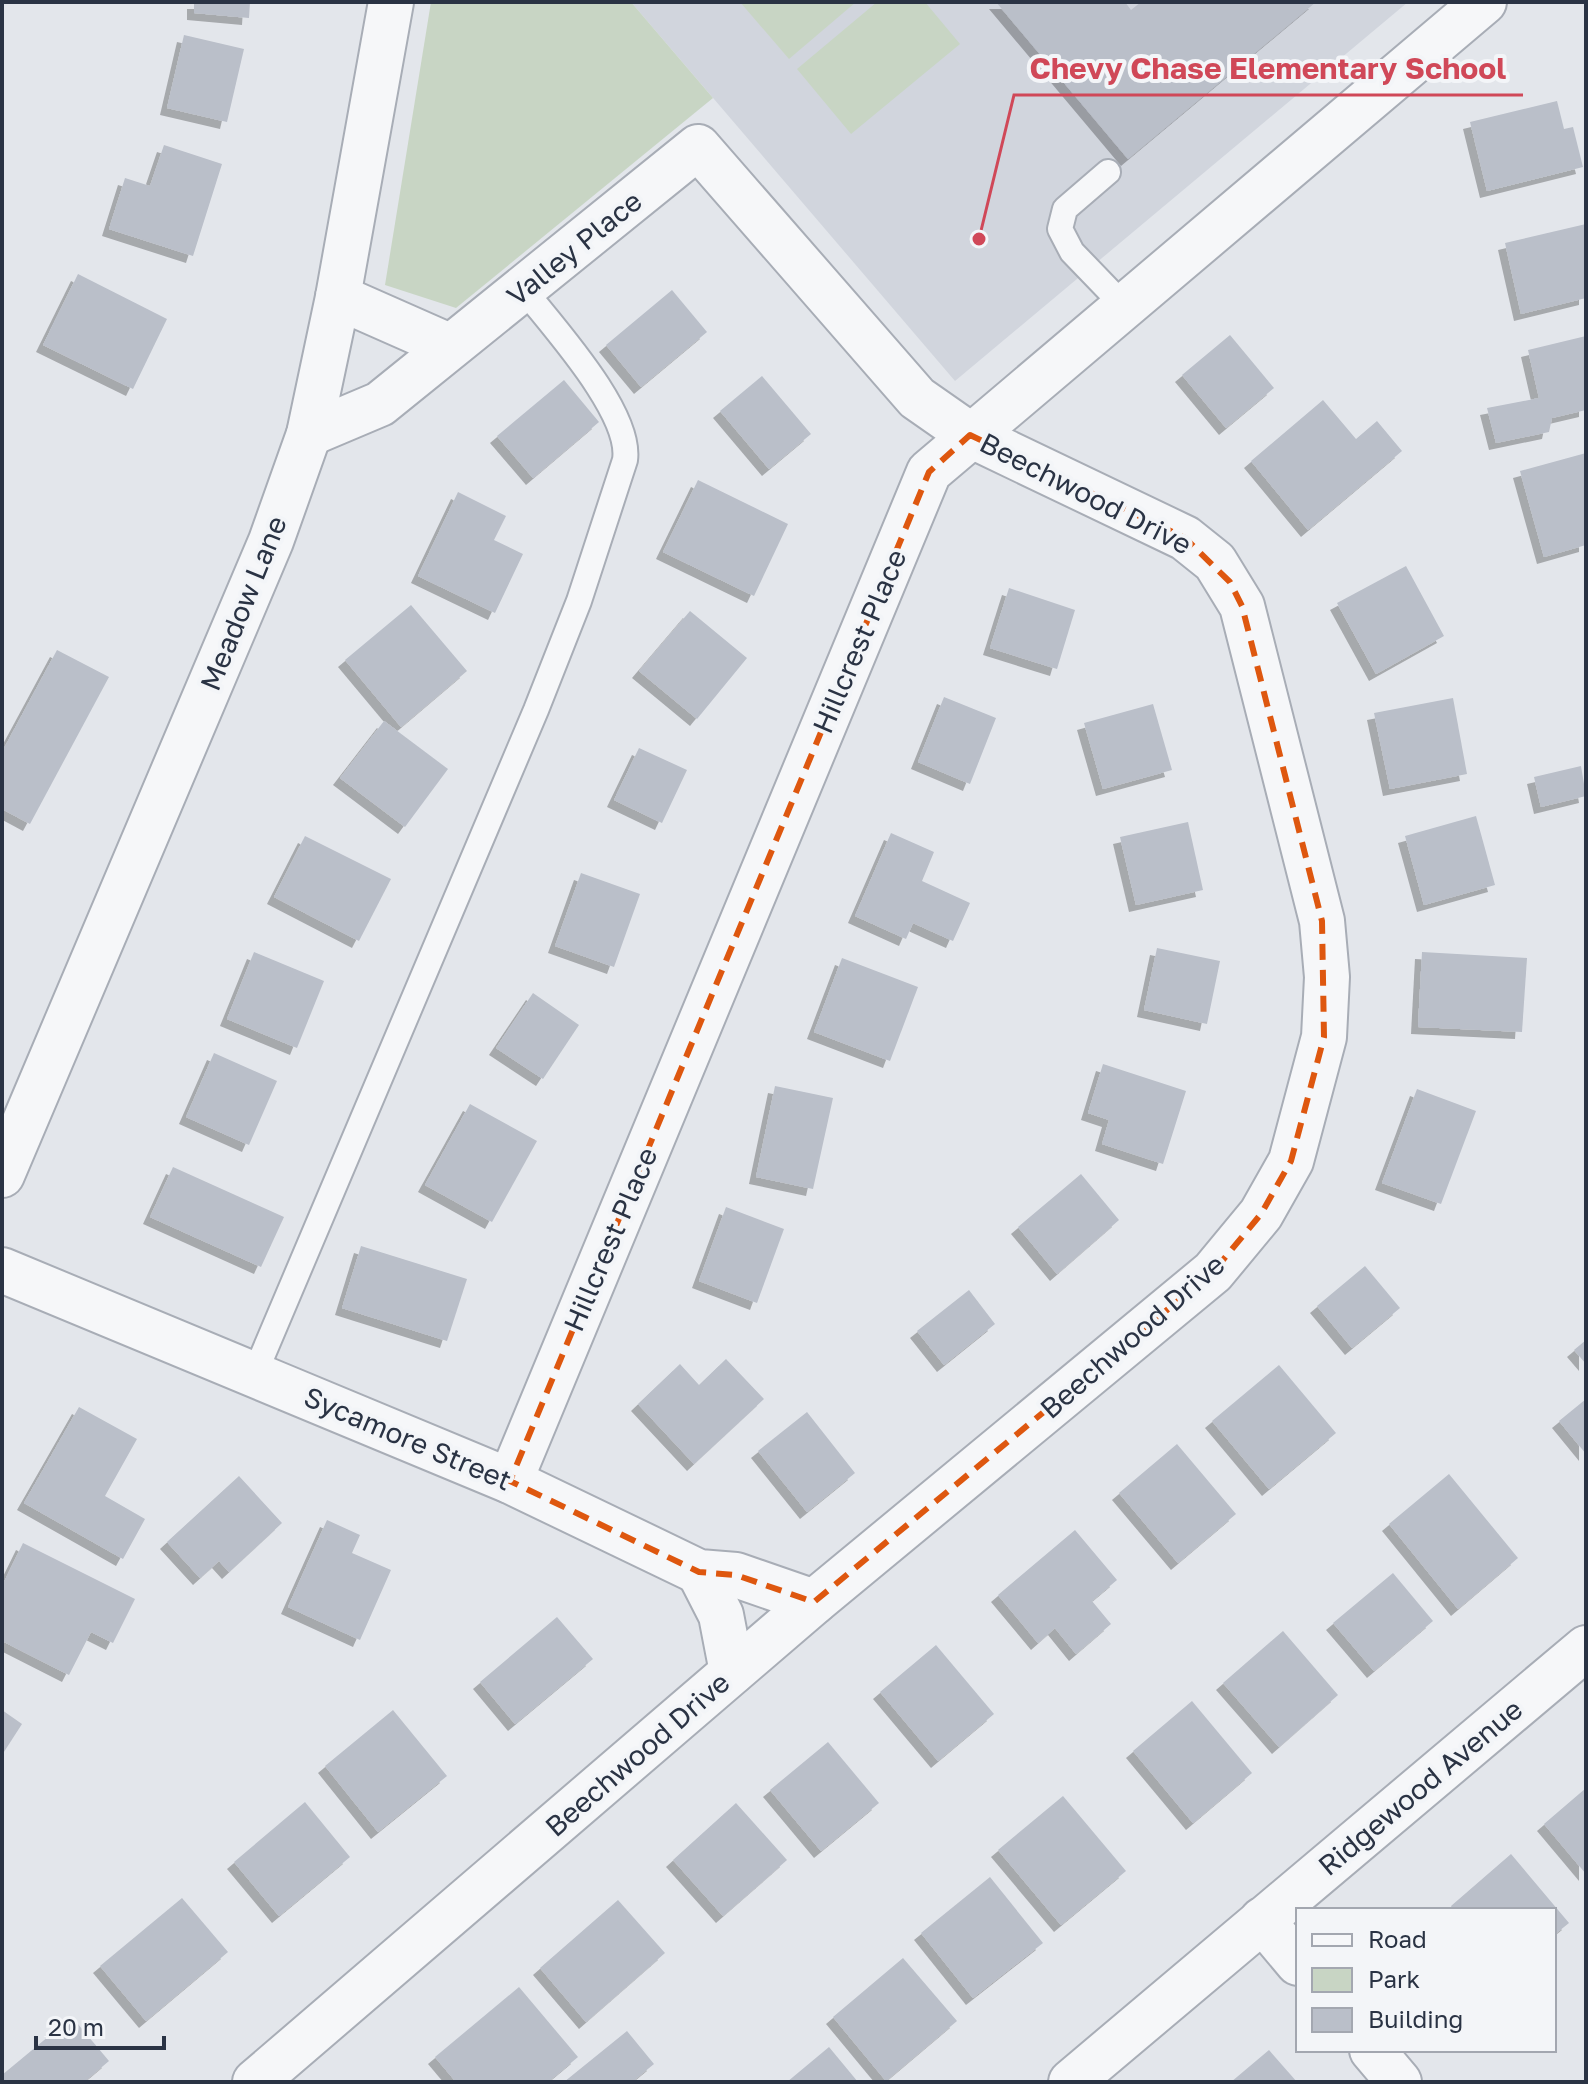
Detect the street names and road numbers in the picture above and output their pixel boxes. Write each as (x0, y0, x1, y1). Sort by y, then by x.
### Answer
street label: Valley Place (500, 184, 648, 312)
street label: Beechwood Drive (975, 425, 1197, 561)
street label: Meadow Lane (193, 511, 293, 695)
street label: Hillcrest Place (805, 544, 913, 738)
street label: Hillcrest Place (556, 1142, 664, 1336)
street label: Beechwood Drive (1033, 1247, 1231, 1425)
street label: Sycamore Street (299, 1379, 517, 1497)
street label: Beechwood Drive (538, 1665, 736, 1843)
street label: Ridgewood Avenue (1311, 1692, 1529, 1882)

